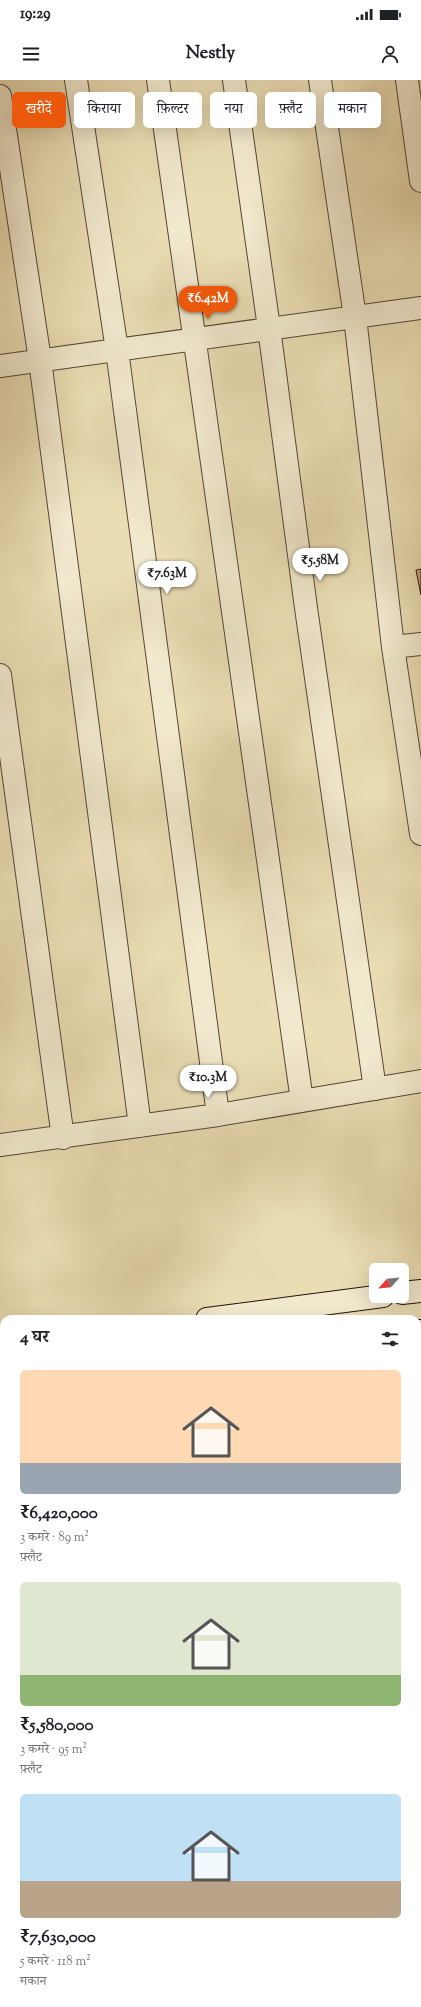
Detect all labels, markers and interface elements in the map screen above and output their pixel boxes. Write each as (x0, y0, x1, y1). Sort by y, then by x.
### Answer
text: 19:29 (20, 4, 50, 25)
text: Nestly (186, 41, 235, 67)
icon: menu (20, 43, 42, 65)
icon: person (379, 43, 401, 65)
chip: खरीदें (12, 92, 66, 128)
chip: किराया (74, 92, 135, 128)
chip: फ़िल्टर (143, 92, 202, 128)
chip: नया (210, 92, 257, 128)
chip: फ़्लैट (265, 92, 316, 128)
chip: मकान (324, 92, 381, 128)
pin: ₹6.42M (175, 286, 241, 320)
text: ₹6.42M (187, 290, 229, 308)
pin: ₹5.58M (287, 548, 353, 582)
text: ₹5.58M (301, 552, 339, 570)
pin: ₹7.63M (134, 561, 200, 595)
text: ₹7.63M (147, 565, 187, 583)
pin: ₹10.3M (175, 1065, 241, 1099)
text: ₹10.3M (189, 1069, 227, 1087)
north arrow (369, 1263, 409, 1303)
map controls (369, 1263, 409, 1303)
text: 4 घर (20, 1326, 49, 1350)
icon: filters (379, 1328, 401, 1350)
icon: home (175, 1396, 247, 1468)
text: ₹6,420,000 (20, 1502, 98, 1526)
text: 3 कमरे · 89 m² (20, 1529, 89, 1547)
text: फ़्लैट (20, 1549, 42, 1567)
icon: home (175, 1608, 247, 1680)
text: ₹5,580,000 (20, 1714, 94, 1738)
text: 3 कमरे · 95 m² (20, 1741, 87, 1759)
text: फ़्लैट (20, 1761, 42, 1779)
icon: home (175, 1820, 247, 1892)
text: ₹7,630,000 (20, 1926, 96, 1950)
text: 5 कमरे · 118 m² (20, 1953, 91, 1971)
text: मकान (20, 1973, 46, 1991)

